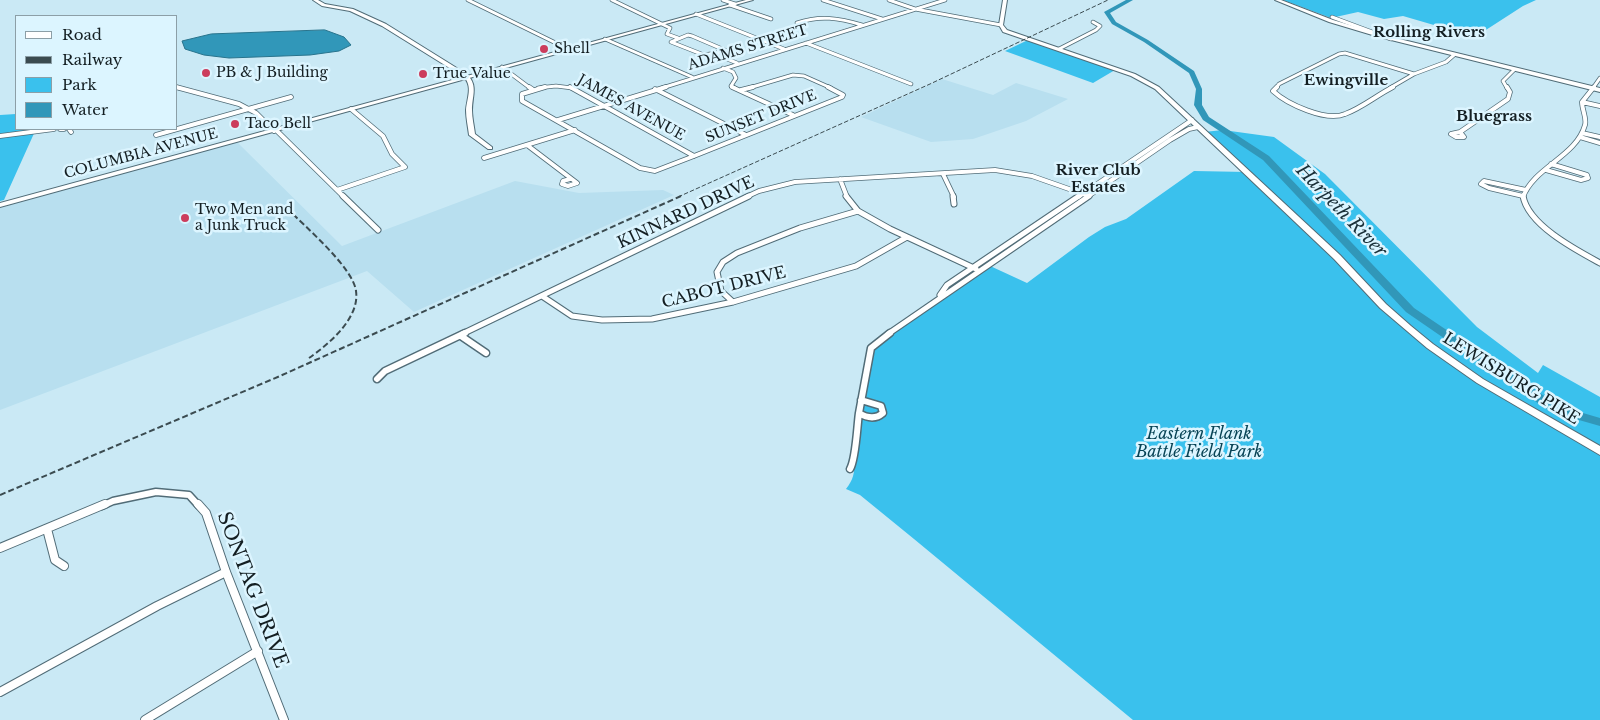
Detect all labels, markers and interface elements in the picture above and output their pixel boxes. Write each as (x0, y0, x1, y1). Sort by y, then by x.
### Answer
legend (15, 15, 178, 130)
street label: ADAMS STREET (686, 22, 810, 74)
district label: Rolling Rivers (1373, 24, 1485, 42)
text: Road (62, 25, 102, 44)
place label: Shell (554, 41, 590, 57)
marker: Shell (538, 43, 550, 55)
text: Railway (62, 50, 122, 69)
place label: PB & J Building (216, 65, 328, 81)
place label: True Value (433, 66, 511, 82)
marker: PB & J Building (200, 67, 212, 79)
marker: True Value (417, 68, 429, 80)
street label: JAMES AVENUE (574, 71, 688, 145)
district label: Ewingville (1304, 72, 1388, 90)
text: Park (62, 75, 97, 94)
street label: SUNSET DRIVE (703, 87, 819, 147)
text: Water (62, 100, 108, 119)
district label: Bluegrass (1456, 108, 1532, 126)
place label: Taco Bell (245, 116, 311, 132)
marker: Taco Bell (229, 118, 241, 130)
street label: COLUMBIA AVENUE (62, 125, 220, 183)
water label: Harpeth River (1291, 160, 1391, 262)
district label: River Club Estates (1055, 162, 1141, 197)
street label: KINNARD DRIVE (615, 173, 757, 253)
place label: Two Men and a Junk Truck (195, 202, 294, 234)
marker: Two Men and a Junk Truck (179, 212, 191, 224)
street label: CABOT DRIVE (660, 263, 788, 313)
street label: LEWISBURG PIKE (1439, 329, 1583, 429)
park label: Eastern Flank Battle Field Park (1136, 424, 1262, 462)
street label: SONTAG DRIVE (212, 509, 292, 671)

